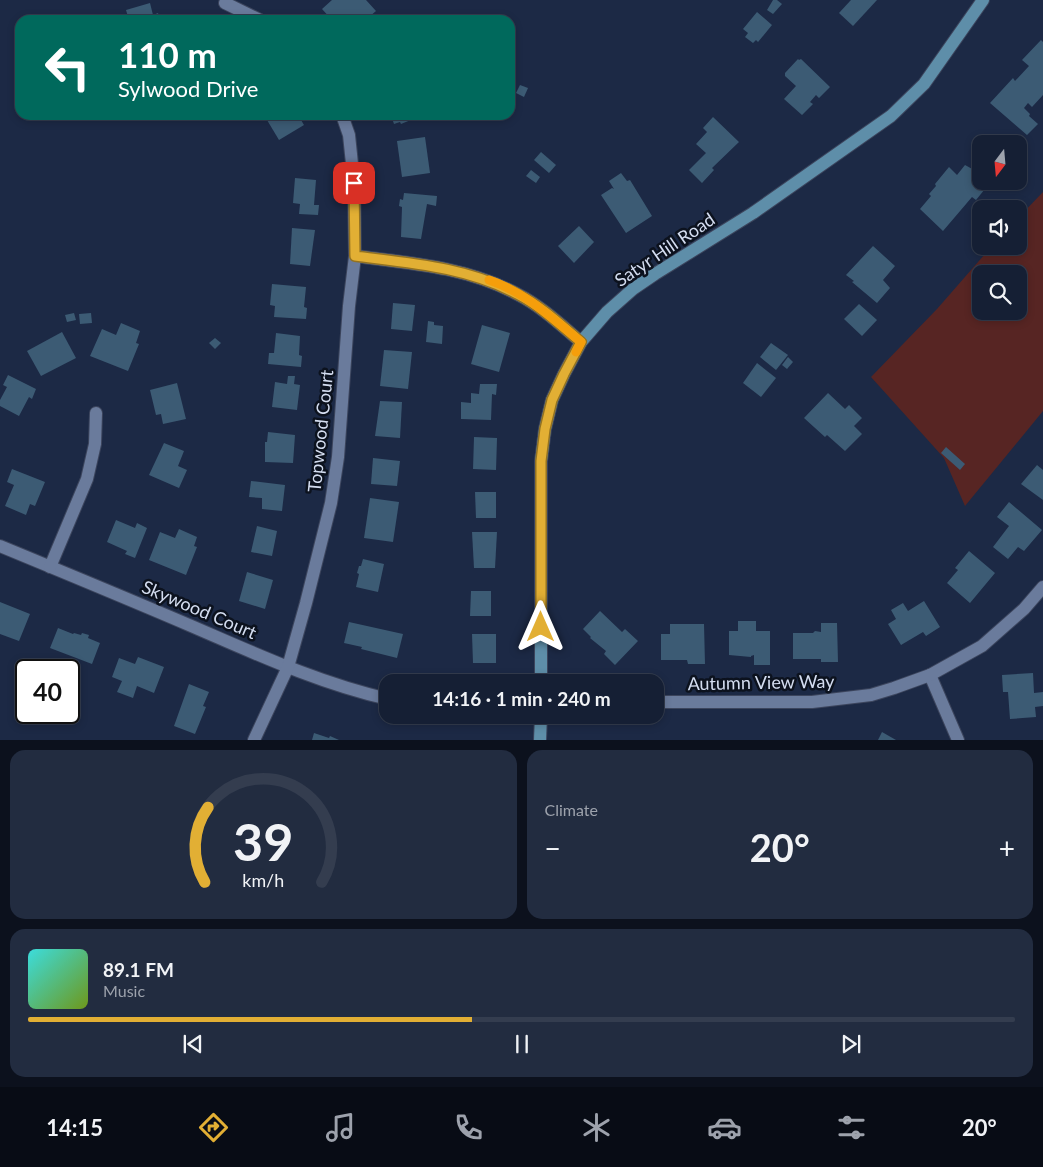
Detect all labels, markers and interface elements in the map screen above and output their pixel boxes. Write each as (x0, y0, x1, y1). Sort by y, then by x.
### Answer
text: 110 m (118, 33, 217, 75)
icon: left (35, 35, 100, 100)
text: Sylwood Drive (118, 75, 258, 102)
north arrow (972, 135, 1028, 190)
map controls (972, 135, 1027, 320)
pin (333, 162, 375, 204)
icon: arrive (340, 169, 368, 197)
button: sound (972, 200, 1027, 255)
street label: Satyr Hill Road (610, 208, 719, 291)
button: search (972, 265, 1027, 320)
street label: Topwood Court (303, 368, 337, 493)
street label: Skywood Court (139, 575, 260, 643)
position arrow (514, 600, 566, 652)
speed limit sign: 40 (15, 659, 80, 724)
street label: Autumn View Way (687, 670, 835, 694)
text: 14:16 · 1 min · 240 m (432, 687, 611, 710)
text: Climate (545, 800, 598, 819)
text: 39 (233, 810, 293, 872)
text: 20° (750, 824, 810, 870)
text: − (545, 831, 561, 865)
text: + (999, 831, 1015, 865)
text: km/h (242, 869, 284, 891)
text: 89.1 FM (103, 958, 174, 981)
text: Music (103, 981, 145, 1000)
icon: previous (179, 1030, 207, 1058)
icon: pause (508, 1030, 536, 1058)
icon: next (837, 1030, 865, 1058)
icon: directions (196, 1110, 231, 1145)
icon: music (323, 1110, 358, 1145)
icon: phone (451, 1110, 486, 1145)
icon: climate (579, 1110, 614, 1145)
icon: car (707, 1110, 742, 1145)
icon: filters (834, 1110, 869, 1145)
text: 14:15 (46, 1114, 103, 1141)
text: 20° (962, 1114, 997, 1141)

